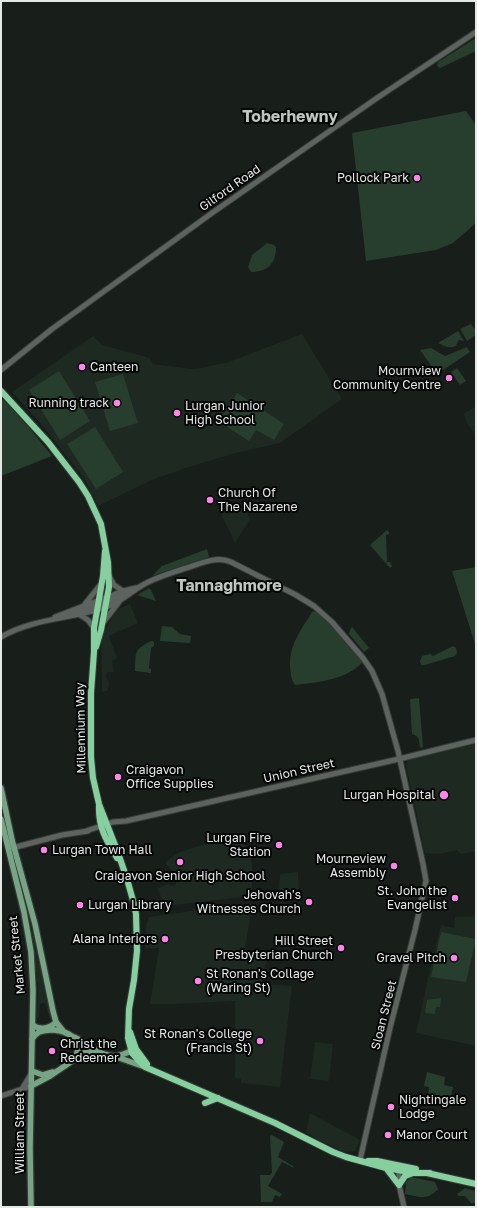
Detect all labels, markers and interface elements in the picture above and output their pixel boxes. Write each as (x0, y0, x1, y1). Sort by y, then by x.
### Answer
district label: Toberhewny (242, 107, 338, 127)
street label: Gilford Road (197, 162, 263, 214)
place label: Pollock Park (337, 171, 409, 185)
marker: Pollock Park (412, 173, 422, 183)
place label: Canteen (90, 360, 138, 374)
marker: Canteen (77, 362, 87, 372)
place label: Mournview Community Centre (333, 364, 441, 392)
marker: Mournview Community Centre (444, 373, 454, 383)
place label: Running track (29, 396, 109, 410)
marker: Running track (112, 398, 122, 408)
place label: Lurgan Junior High School (185, 399, 264, 427)
marker: Lurgan Junior High School (172, 408, 182, 418)
place label: Church Of The Nazarene (218, 486, 297, 514)
marker: Church Of The Nazarene (205, 495, 215, 505)
district label: Tannaghmore (176, 576, 282, 596)
street label: Millennium Way (73, 682, 89, 774)
street label: Union Street (262, 756, 336, 786)
place label: Craigavon Office Supplies (126, 763, 214, 791)
marker: Craigavon Office Supplies (113, 772, 123, 782)
place label: Lurgan Hospital (343, 788, 435, 802)
marker: Lurgan Hospital (438, 789, 450, 801)
place label: Lurgan Fire Station (206, 831, 271, 859)
marker: Lurgan Fire Station (274, 840, 284, 850)
place label: Lurgan Town Hall (52, 843, 152, 857)
marker: Lurgan Town Hall (39, 845, 49, 855)
place label: Mourneview Assembly (316, 852, 386, 880)
marker: Craigavon Senior High School (175, 857, 185, 867)
marker: Mourneview Assembly (389, 861, 399, 871)
place label: Craigavon Senior High School (95, 869, 265, 883)
place label: St. John the Evangelist (377, 884, 447, 912)
place label: Jehovah's Witnesses Church (197, 888, 301, 916)
marker: St. John the Evangelist (450, 893, 460, 903)
marker: Jehovah's Witnesses Church (304, 897, 314, 907)
place label: Lurgan Library (88, 898, 171, 912)
marker: Lurgan Library (75, 900, 85, 910)
street label: Market Street (6, 915, 28, 995)
place label: Alana Interiors (72, 932, 157, 946)
marker: Alana Interiors (160, 934, 170, 944)
place label: Hill Street Presbyterian Church (215, 934, 333, 962)
marker: Hill Street Presbyterian Church (336, 943, 346, 953)
place label: Gravel Pitch (376, 951, 446, 965)
marker: Gravel Pitch (449, 953, 459, 963)
place label: St Ronan's Collage (Waring St) (206, 967, 314, 995)
marker: St Ronan's Collage (Waring St) (193, 976, 203, 986)
street label: Sloan Street (368, 979, 400, 1051)
place label: St Ronan's College (Francis St) (144, 1027, 252, 1055)
marker: St Ronan's College (Francis St) (255, 1036, 265, 1046)
place label: Christ the Redeemer (60, 1037, 119, 1065)
marker: Christ the Redeemer (47, 1046, 57, 1056)
street label: William Street (13, 1092, 27, 1174)
place label: Nightingale Lodge (399, 1093, 466, 1121)
marker: Nightingale Lodge (386, 1102, 396, 1112)
place label: Manor Court (396, 1128, 468, 1142)
marker: Manor Court (383, 1130, 393, 1140)

